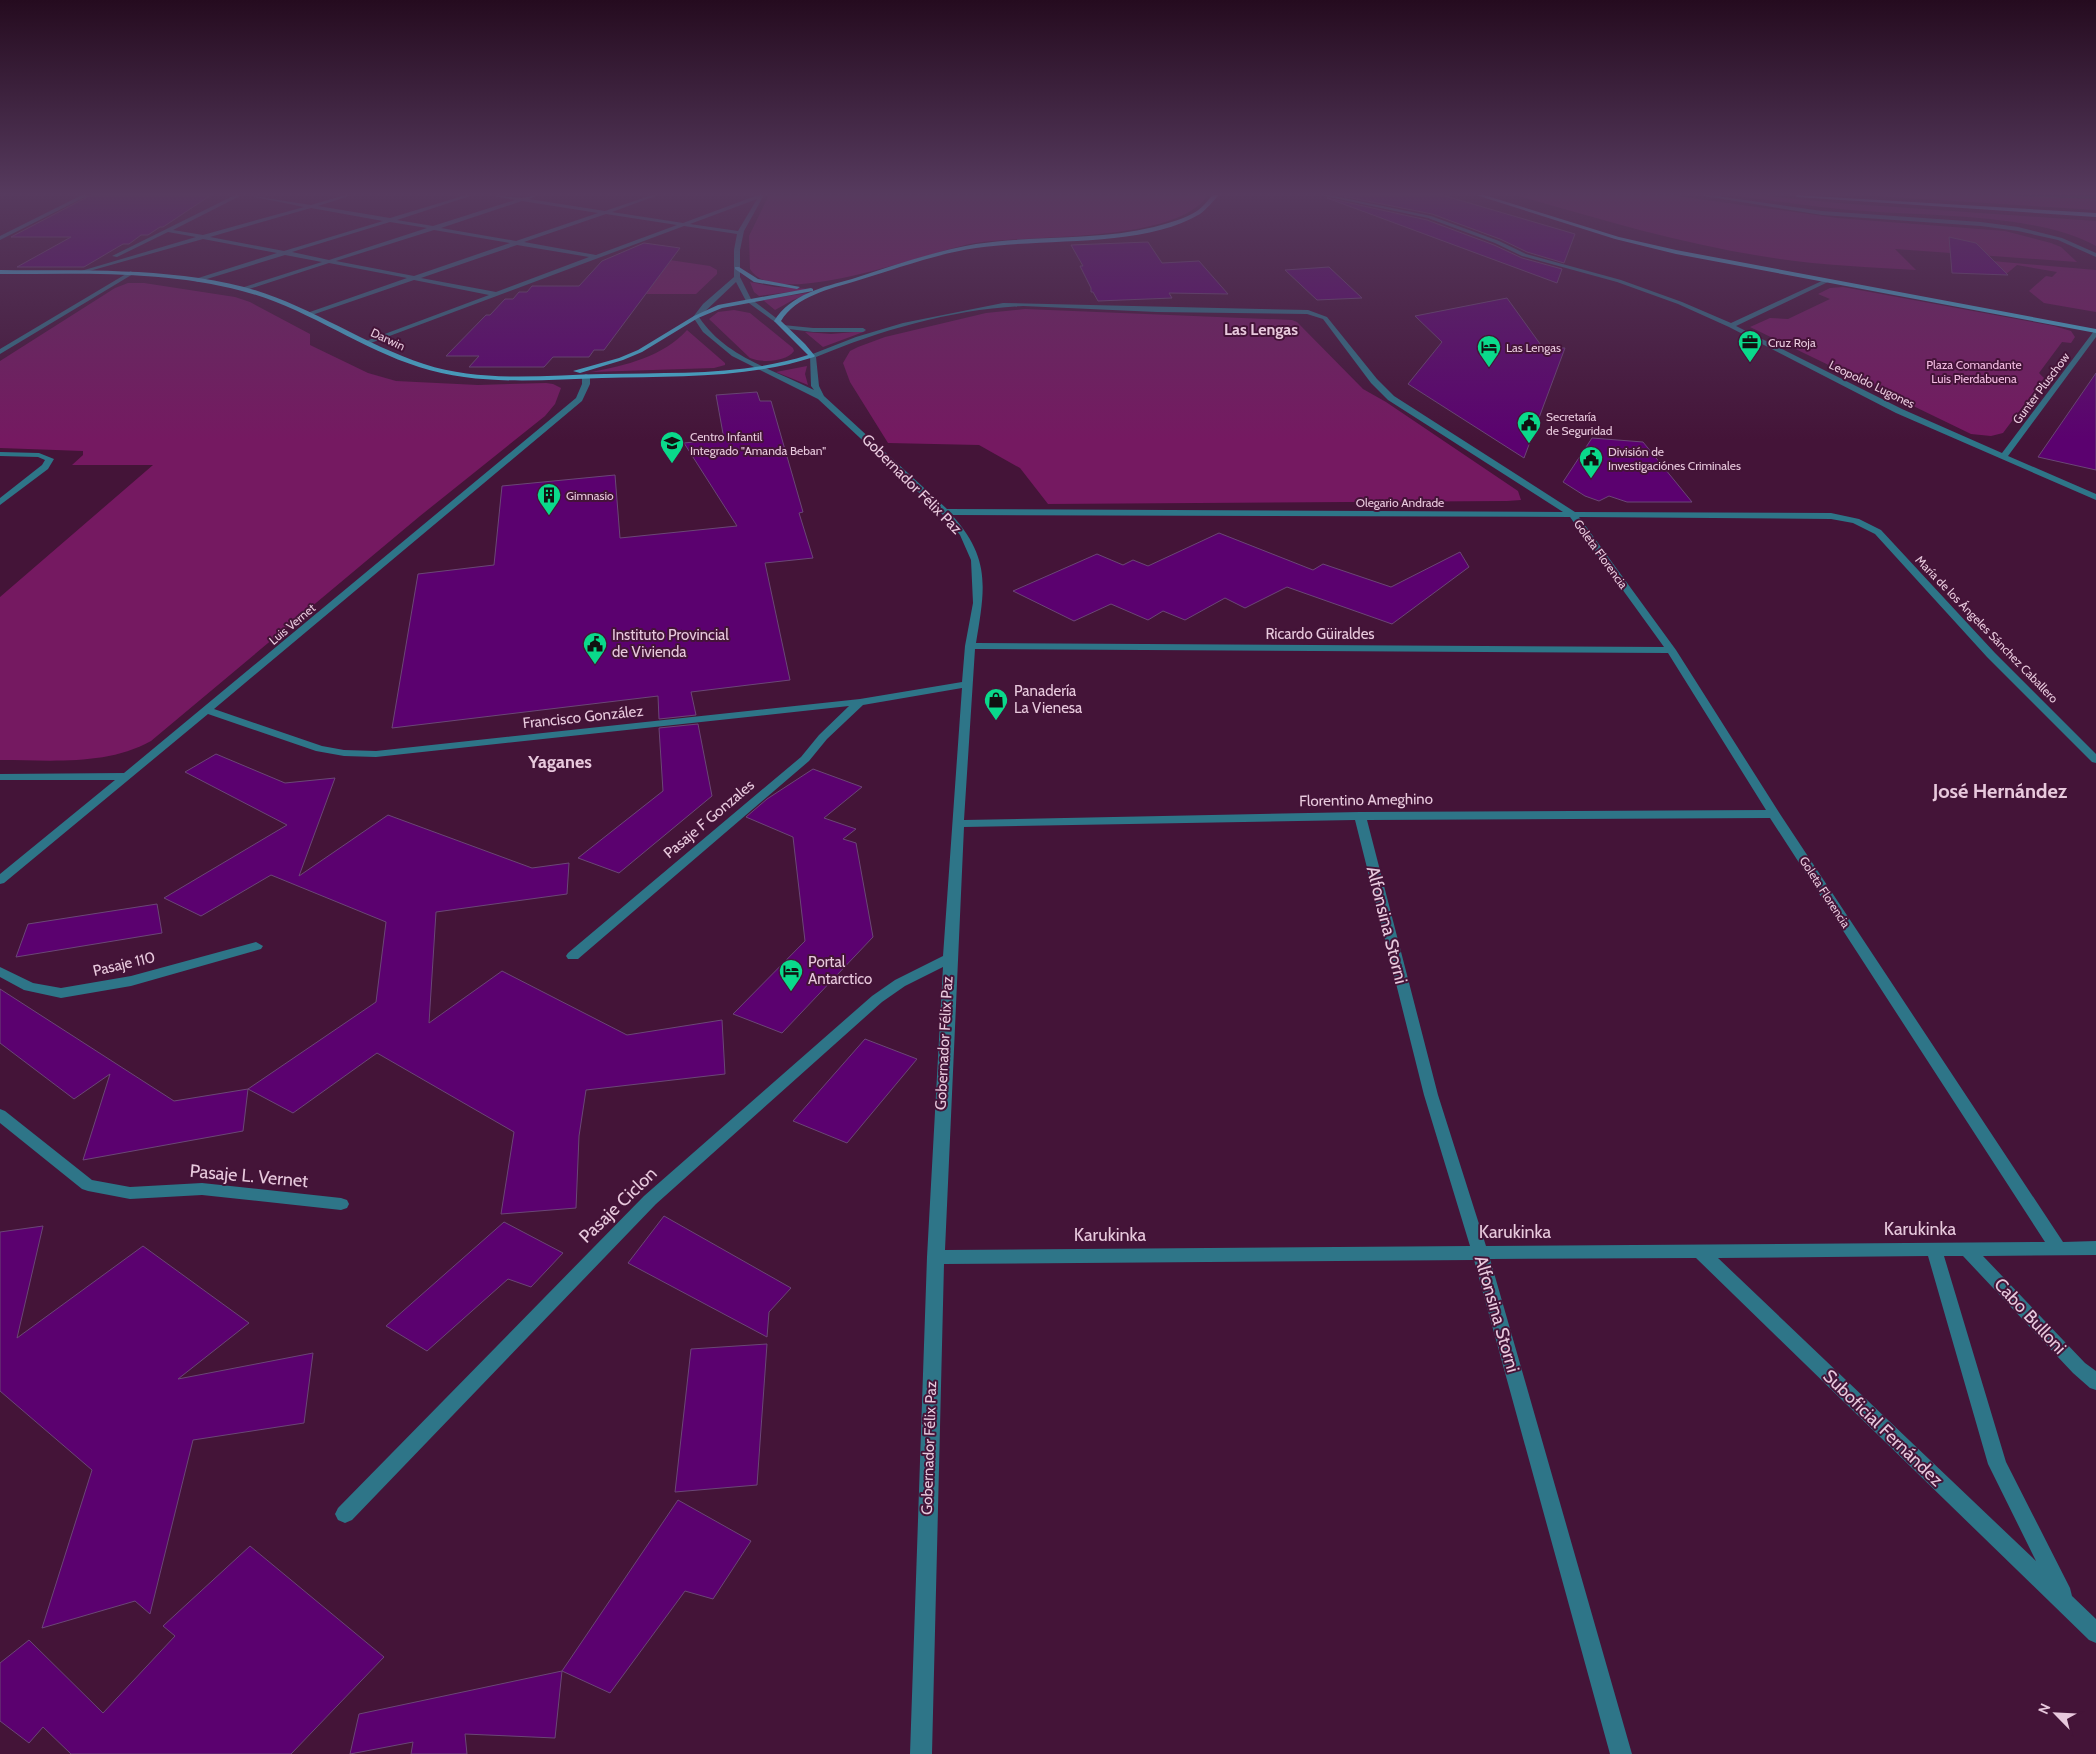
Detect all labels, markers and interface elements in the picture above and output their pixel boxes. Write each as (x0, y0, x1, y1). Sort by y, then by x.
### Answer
district label: Las Lengas (1224, 320, 1298, 339)
street label: Darwin (368, 325, 408, 354)
office icon: Cruz Roja (1737, 329, 1763, 363)
hotel icon: Las Lengas (1476, 334, 1502, 368)
place label: Cruz Roja (1768, 335, 1816, 350)
place label: Las Lengas (1506, 340, 1561, 355)
street label: Gunter Pluschow (2009, 349, 2073, 427)
street label: Leopoldo Lugones (1827, 357, 1917, 411)
park label: Plaza Comandante Luis Pierdabuena (1926, 357, 2022, 386)
place label: Secretaría de Seguridad (1546, 409, 1612, 438)
public building icon: Secretaría de Seguridad (1516, 410, 1542, 444)
place label: Centro Infantil Integrado "Amanda Beban" (690, 429, 826, 458)
school or university icon: Centro Infantil Integrado "Amanda Beban" (659, 430, 685, 464)
street label: Gobernador Félix Paz (858, 430, 966, 538)
place label: División de Investigaciónes Criminales (1608, 444, 1741, 473)
public building icon: División de Investigaciónes Criminales (1578, 445, 1604, 479)
building icon: Gimnasio (536, 482, 562, 516)
place label: Gimnasio (566, 488, 614, 503)
street label: Olegario Andrade (1356, 495, 1444, 510)
street label: Goleta Florencia (1571, 516, 1631, 592)
street label: María de los Ángeles Sánchez Caballero (1912, 552, 2062, 706)
street label: Luis Vernet (266, 600, 318, 648)
street label: Ricardo Güiraldes (1265, 625, 1375, 643)
place label: Instituto Provincial de Vivienda (612, 626, 729, 661)
public building icon: Instituto Provincial de Vivienda (582, 631, 608, 665)
place label: Panadería La Vienesa (1014, 682, 1083, 717)
shop icon: Panadería La Vienesa (983, 687, 1009, 721)
street label: Francisco González (522, 702, 644, 732)
district label: Yaganes (527, 751, 592, 773)
street label: Pasaje F Gonzales (660, 776, 758, 862)
district label: José Hernández (1932, 779, 2068, 803)
street label: Florentino Ameghino (1299, 790, 1433, 810)
street label: Goleta Florencia (1796, 854, 1854, 931)
street label: Alfonsina Storni (1362, 864, 1412, 986)
street label: Pasaje 110 (91, 948, 157, 980)
place label: Portal Antarctico (808, 953, 872, 988)
hotel icon: Portal Antarctico (778, 958, 804, 992)
street label: Gobernador Félix Paz (932, 976, 956, 1110)
street label: Pasaje L. Vernet (189, 1160, 309, 1192)
street label: Pasaje Ciclon (575, 1162, 661, 1248)
street label: Karukinka (1884, 1218, 1957, 1240)
street label: Karukinka (1479, 1221, 1552, 1243)
street label: Karukinka (1074, 1224, 1147, 1246)
street label: Alfonsina Storni (1470, 1253, 1524, 1375)
street label: Cabo Bulloni (1989, 1273, 2071, 1359)
street label: Suboficial Fernández (1818, 1365, 1948, 1491)
street label: Gobernador Félix Paz (918, 1381, 940, 1515)
north arrow (2031, 1689, 2081, 1739)
text: N (2034, 1701, 2054, 1717)

